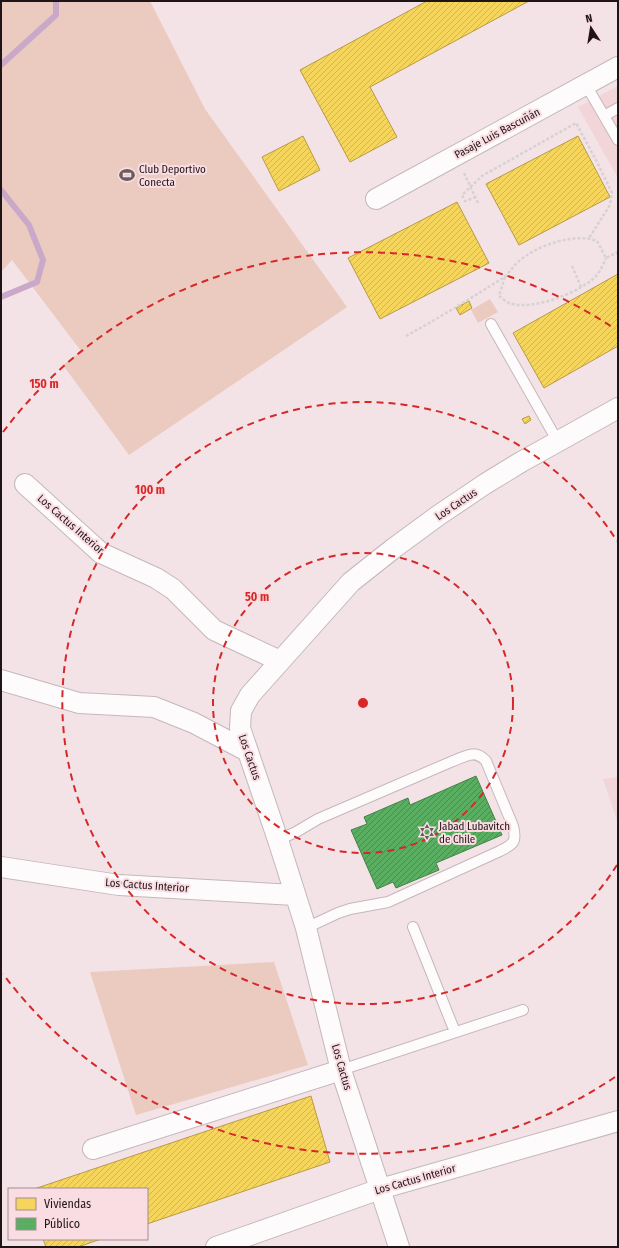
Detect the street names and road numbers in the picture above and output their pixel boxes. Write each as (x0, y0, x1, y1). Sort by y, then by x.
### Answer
street label: Pasaje Luis Bascuñán (452, 105, 542, 162)
street label: Los Cactus (433, 486, 480, 523)
street label: Los Cactus Interior (35, 492, 107, 557)
street label: Los Cactus (236, 733, 263, 782)
street label: Los Cactus Interior (105, 876, 189, 895)
street label: Los Cactus (329, 1043, 354, 1092)
street label: Los Cactus Interior (373, 1162, 457, 1197)

